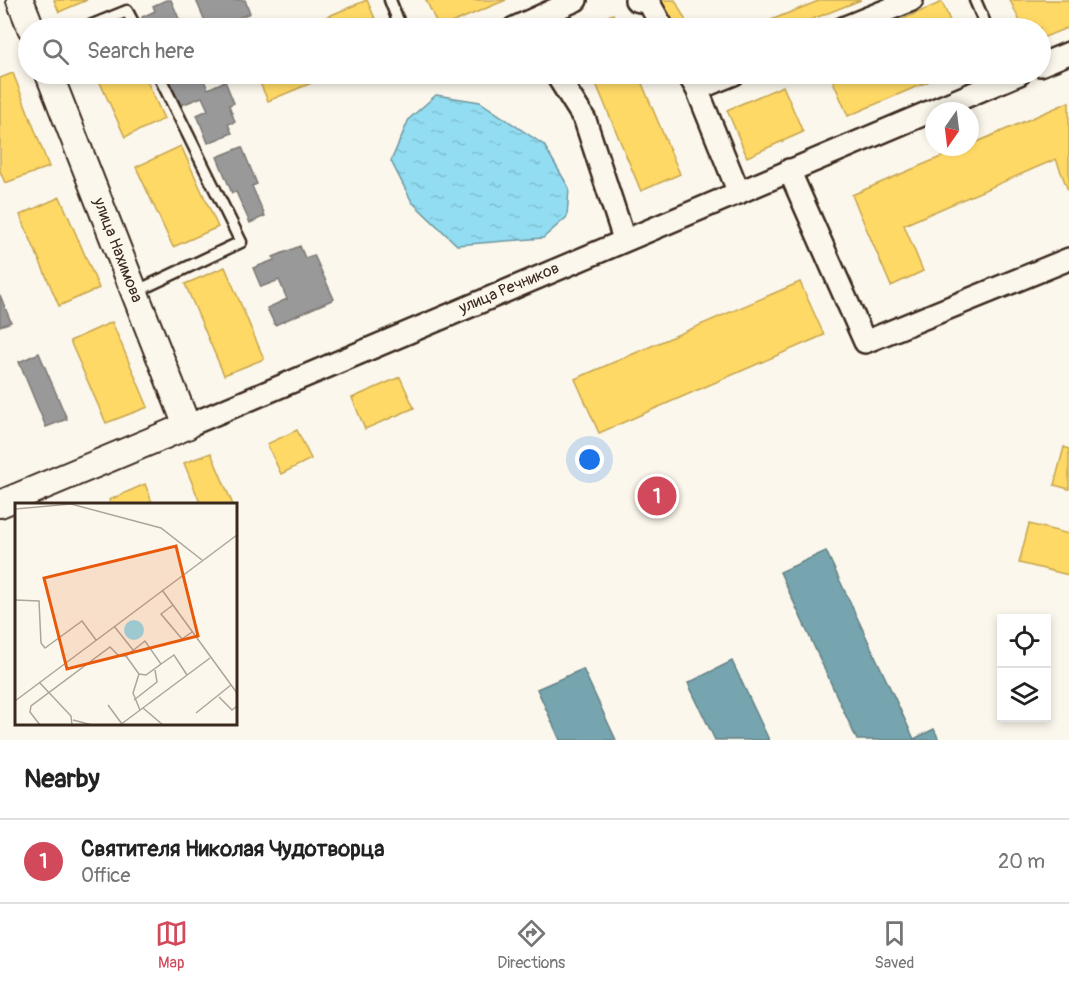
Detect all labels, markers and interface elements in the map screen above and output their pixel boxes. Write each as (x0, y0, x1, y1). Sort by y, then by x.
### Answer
search box (18, 18, 1051, 84)
icon: search (39, 35, 72, 68)
text: Search here (87, 37, 194, 65)
north arrow (925, 102, 979, 156)
street label: улица Нахимова (89, 194, 147, 305)
street label: улица Речников (455, 258, 562, 319)
your location (575, 445, 604, 474)
pin: 1 (638, 474, 676, 518)
inset map (15, 503, 237, 725)
map controls (997, 614, 1051, 722)
button: locate (997, 614, 1051, 668)
button: layers (997, 668, 1051, 722)
text: Nearby (24, 763, 100, 795)
text: Святителя Николая Чудотворца (81, 835, 385, 863)
text: 1 (40, 849, 47, 874)
text: 20 m (998, 849, 1045, 874)
text: Office (81, 863, 130, 888)
tab: Map (155, 917, 188, 973)
tab: Directions (497, 917, 565, 973)
tab: Saved (875, 917, 914, 973)

